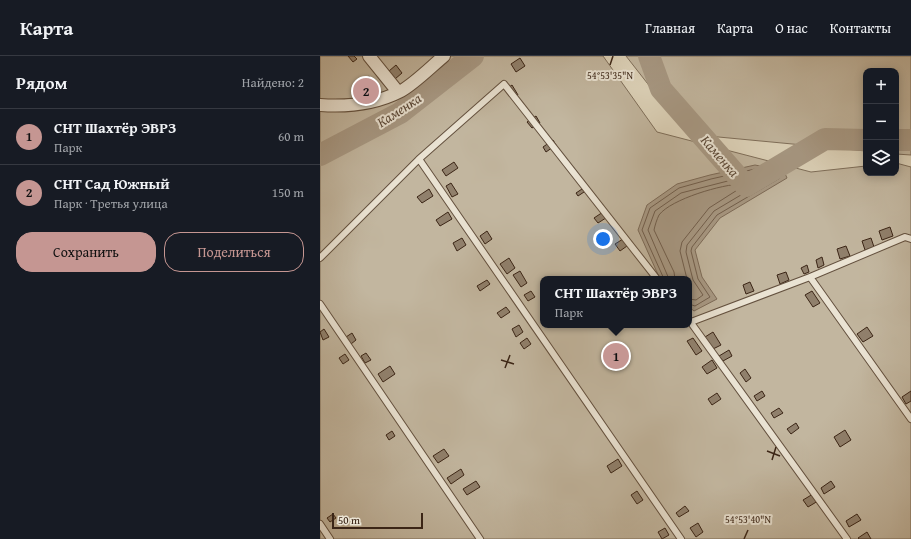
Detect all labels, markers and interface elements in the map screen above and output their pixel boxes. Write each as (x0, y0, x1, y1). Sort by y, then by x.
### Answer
text: Карта (20, 14, 73, 42)
text: Главная (645, 18, 695, 38)
text: Карта (717, 18, 753, 38)
text: О нас (775, 18, 808, 38)
text: Контакты (830, 18, 891, 38)
text: 54°53'35"N (587, 68, 633, 83)
map controls (863, 68, 899, 176)
button: + (863, 68, 899, 104)
text: Рядом (16, 70, 67, 95)
text: Найдено: 2 (242, 73, 304, 92)
pin: 2 (353, 76, 379, 106)
water label: Каменка (373, 88, 426, 132)
button: − (863, 104, 899, 140)
text: СНТ Шахтёр ЭВРЗ (54, 117, 176, 138)
text: 1 (26, 127, 32, 146)
text: 60 m (278, 127, 304, 146)
water label: Каменка (696, 131, 744, 182)
text: Парк (54, 138, 82, 157)
button: layers (863, 140, 899, 176)
text: СНТ Сад Южный (54, 173, 170, 194)
text: 2 (26, 183, 32, 202)
text: 150 m (272, 183, 304, 202)
text: Парк · Третья улица (54, 194, 168, 213)
your location (593, 229, 613, 249)
button: Сохранить (16, 232, 156, 272)
button: Поделиться (164, 232, 304, 272)
popup (540, 276, 692, 328)
text: СНТ Шахтёр ЭВРЗ (555, 282, 677, 303)
text: Парк (555, 303, 583, 322)
pin: 1 (603, 341, 629, 371)
scale bar (332, 511, 423, 530)
text: 50 m (338, 512, 360, 528)
text: 54°53'40"N (725, 512, 771, 527)

